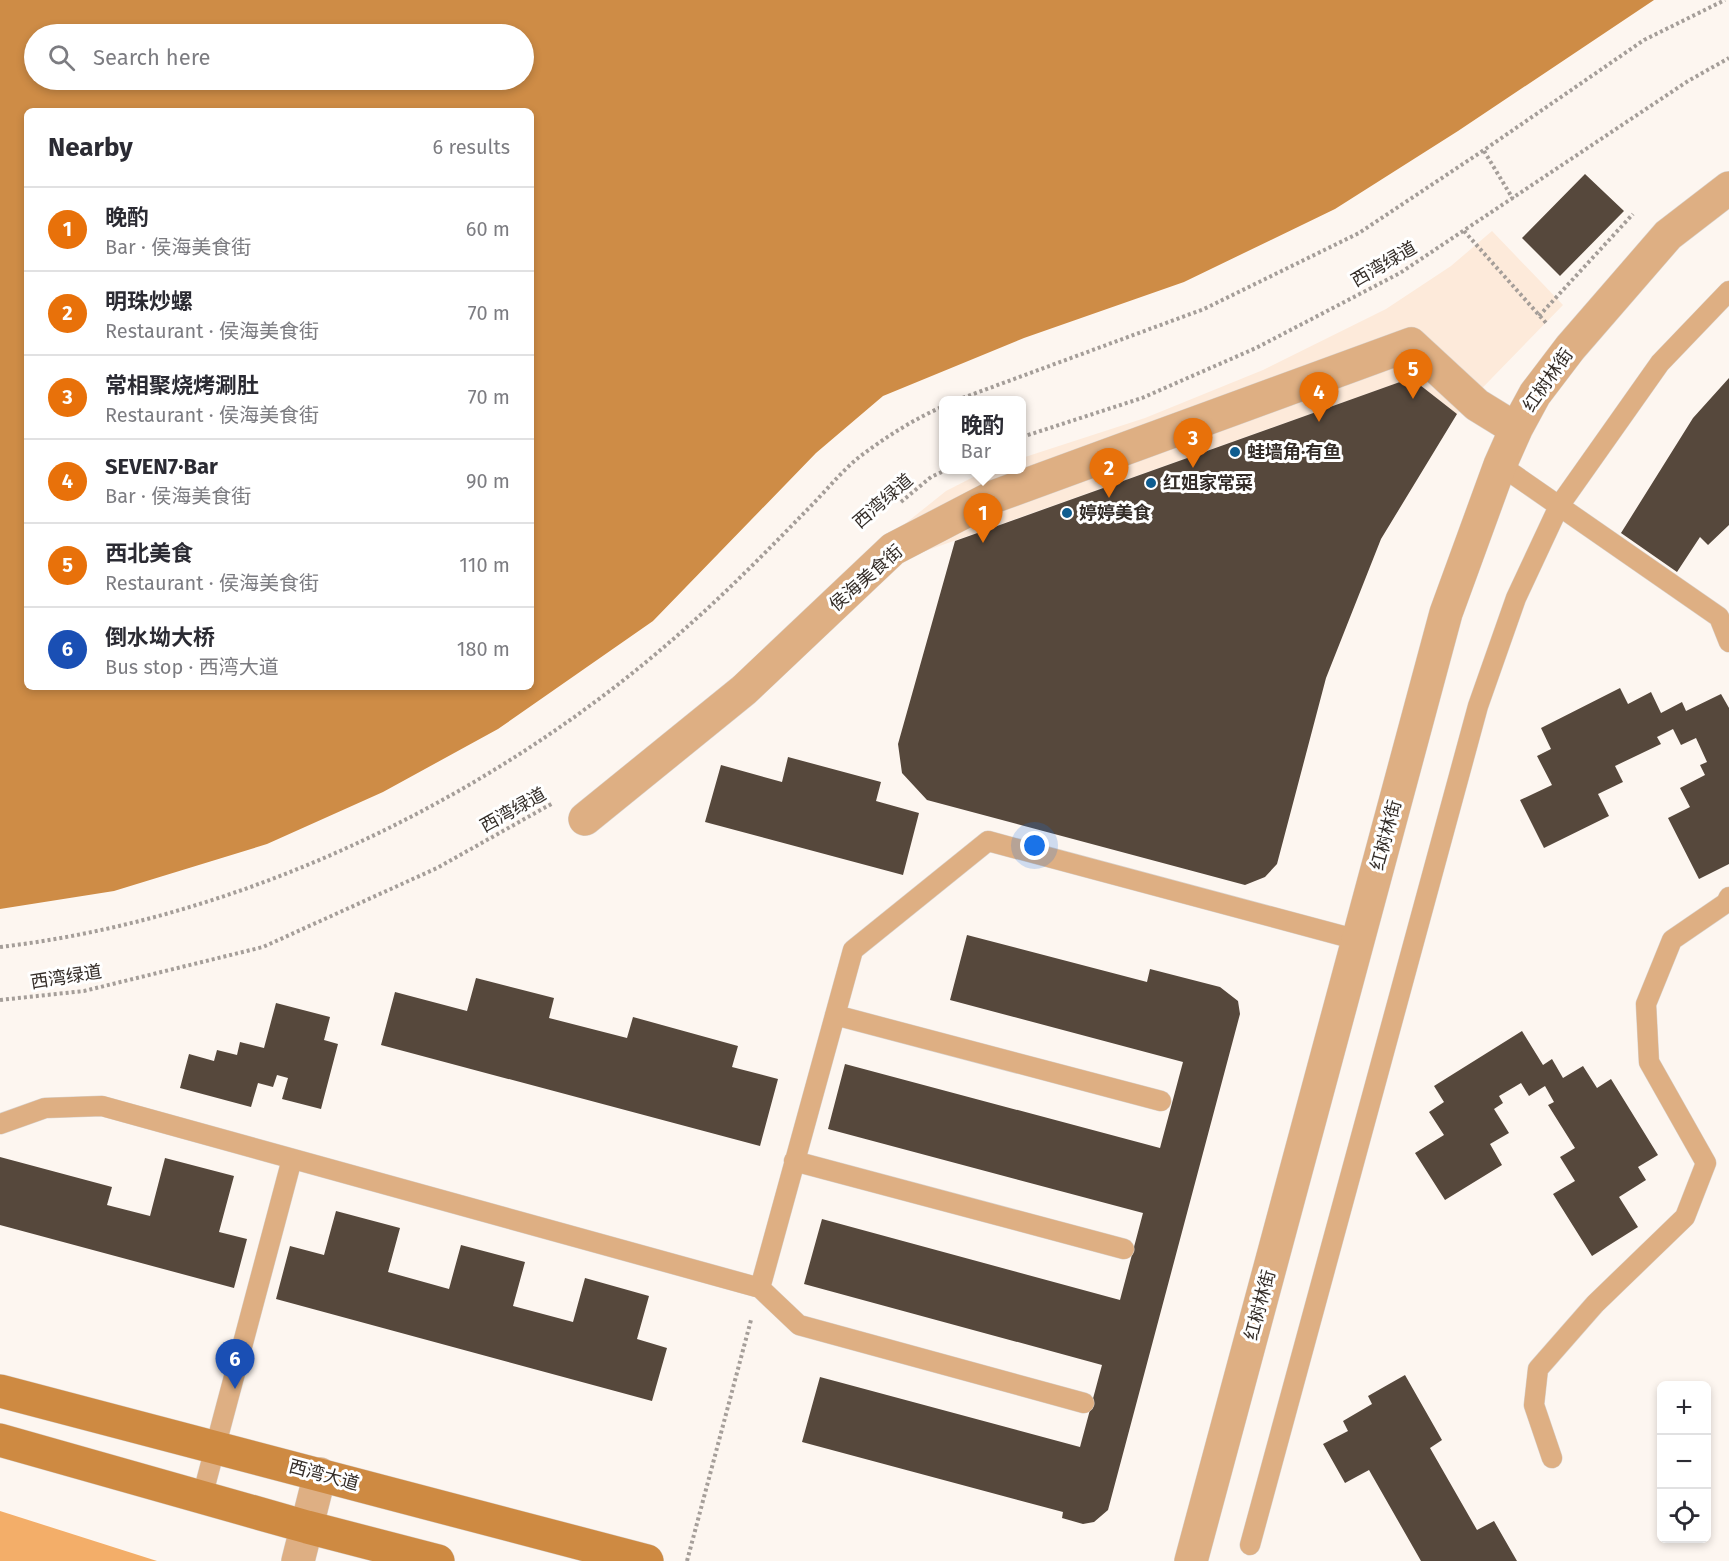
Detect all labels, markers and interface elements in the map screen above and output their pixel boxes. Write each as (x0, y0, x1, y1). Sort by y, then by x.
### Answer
search box (24, 24, 534, 90)
icon: search (45, 41, 78, 74)
text: Search here (93, 44, 211, 71)
text: Nearby (48, 132, 133, 163)
text: 6 results (433, 135, 510, 159)
text: 晚酌 (105, 204, 149, 231)
text: 1 (63, 217, 72, 241)
text: 60 m (466, 217, 510, 241)
text: Bar · 侯海美食街 (105, 235, 251, 259)
street label: 西湾绿道 (1347, 236, 1421, 292)
text: 明珠炒螺 (105, 288, 193, 315)
text: 2 (62, 301, 73, 325)
text: 70 m (468, 301, 510, 325)
text: Restaurant · 侯海美食街 (105, 319, 319, 343)
street label: 红树林街 (1518, 344, 1578, 416)
pin: 5 (1394, 350, 1432, 399)
text: 常相聚烧烤涮肚 (105, 372, 259, 399)
pin: 4 (1300, 372, 1338, 422)
text: 3 (62, 385, 73, 409)
text: 70 m (468, 385, 510, 409)
popup (939, 396, 1026, 474)
text: Restaurant · 侯海美食街 (105, 403, 319, 427)
text: 晚酌 (960, 412, 1005, 439)
pin: 3 (1174, 418, 1212, 468)
text: Bar (960, 439, 991, 463)
place label: 蛙墙角·有鱼 (1247, 441, 1341, 463)
marker: 蛙墙角·有鱼 (1228, 445, 1242, 459)
pin: 2 (1090, 448, 1128, 498)
text: SEVEN7·Bar (105, 453, 218, 480)
text: 4 (62, 469, 73, 493)
text: 90 m (466, 469, 510, 493)
street label: 西湾绿道 (849, 469, 917, 533)
place label: 红姐家常菜 (1163, 472, 1253, 494)
marker: 红姐家常菜 (1144, 476, 1158, 490)
text: Bar · 侯海美食街 (105, 484, 251, 508)
pin: 1 (964, 494, 1002, 543)
place label: 婷婷美食 (1079, 502, 1151, 524)
marker: 婷婷美食 (1060, 506, 1074, 520)
text: 西北美食 (105, 540, 193, 567)
street label: 侯海美食街 (825, 540, 907, 616)
text: 5 (62, 553, 73, 577)
text: 110 m (459, 553, 510, 577)
text: Restaurant · 侯海美食街 (105, 571, 319, 595)
text: 倒水坳大桥 (105, 624, 215, 651)
text: 6 (62, 637, 73, 661)
text: 180 m (457, 637, 510, 661)
text: Bus stop · 西湾大道 (105, 655, 279, 679)
street label: 西湾绿道 (476, 783, 550, 837)
street label: 红树林街 (1366, 797, 1406, 873)
your location (1020, 831, 1049, 860)
street label: 西湾绿道 (29, 961, 103, 993)
street label: 红树林街 (1240, 1267, 1280, 1343)
pin: 6 (216, 1340, 254, 1389)
map controls (1657, 1381, 1711, 1543)
button: + (1657, 1381, 1711, 1435)
button: − (1657, 1435, 1711, 1489)
street label: 西湾大道 (286, 1455, 362, 1495)
button: locate (1657, 1489, 1711, 1543)

